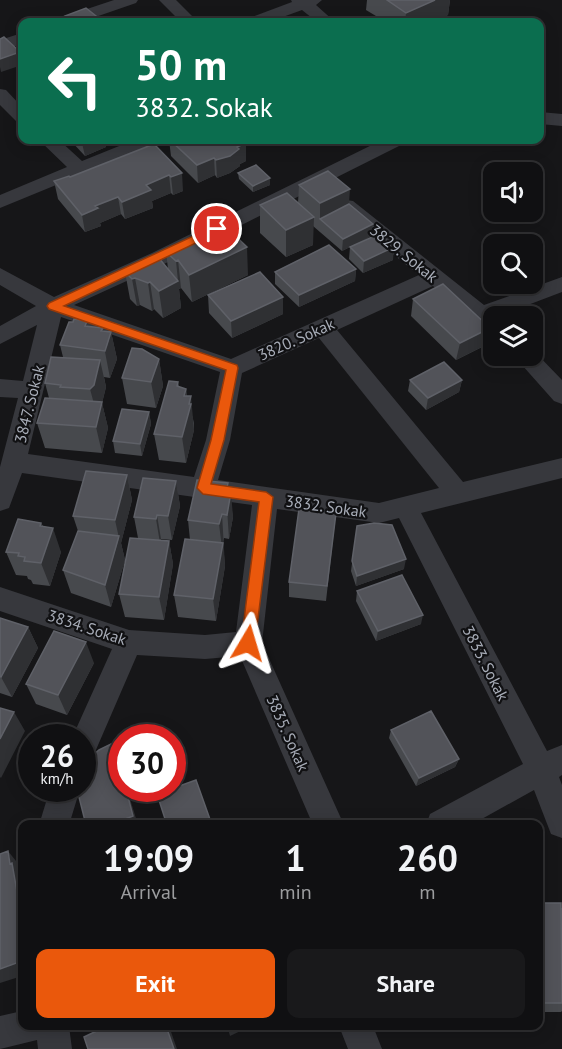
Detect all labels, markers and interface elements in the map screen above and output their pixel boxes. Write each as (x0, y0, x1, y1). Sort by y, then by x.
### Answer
text: 50 m (135, 37, 227, 92)
icon: left (36, 42, 114, 120)
text: 3832. Sokak (135, 90, 273, 124)
map controls (483, 162, 543, 366)
button: sound (483, 162, 543, 222)
pin (191, 203, 242, 254)
icon: arrive (200, 212, 233, 245)
street label: 3829. Sokak (366, 220, 442, 287)
button: search (483, 234, 543, 294)
button: layers (483, 306, 543, 366)
street label: 3820. Sokak (255, 313, 338, 365)
street label: 3847. Sokak (10, 362, 48, 445)
street label: 3832. Sokak (284, 490, 368, 522)
street label: 3834. Sokak (45, 605, 129, 649)
position arrow (216, 611, 280, 675)
street label: 3833. Sokak (459, 622, 514, 704)
street label: 3835. Sokak (262, 692, 314, 775)
speed limit sign: 30 (108, 724, 186, 802)
text: 26 (40, 736, 74, 775)
text: km/h (41, 769, 73, 788)
text: 19:09 (103, 834, 194, 881)
text: 1 (285, 834, 306, 881)
text: 260 (397, 834, 458, 881)
text: Arrival (121, 879, 177, 905)
text: min (279, 879, 312, 905)
text: m (419, 879, 436, 905)
button: Exit (36, 949, 275, 1018)
button: Share (287, 949, 525, 1018)

